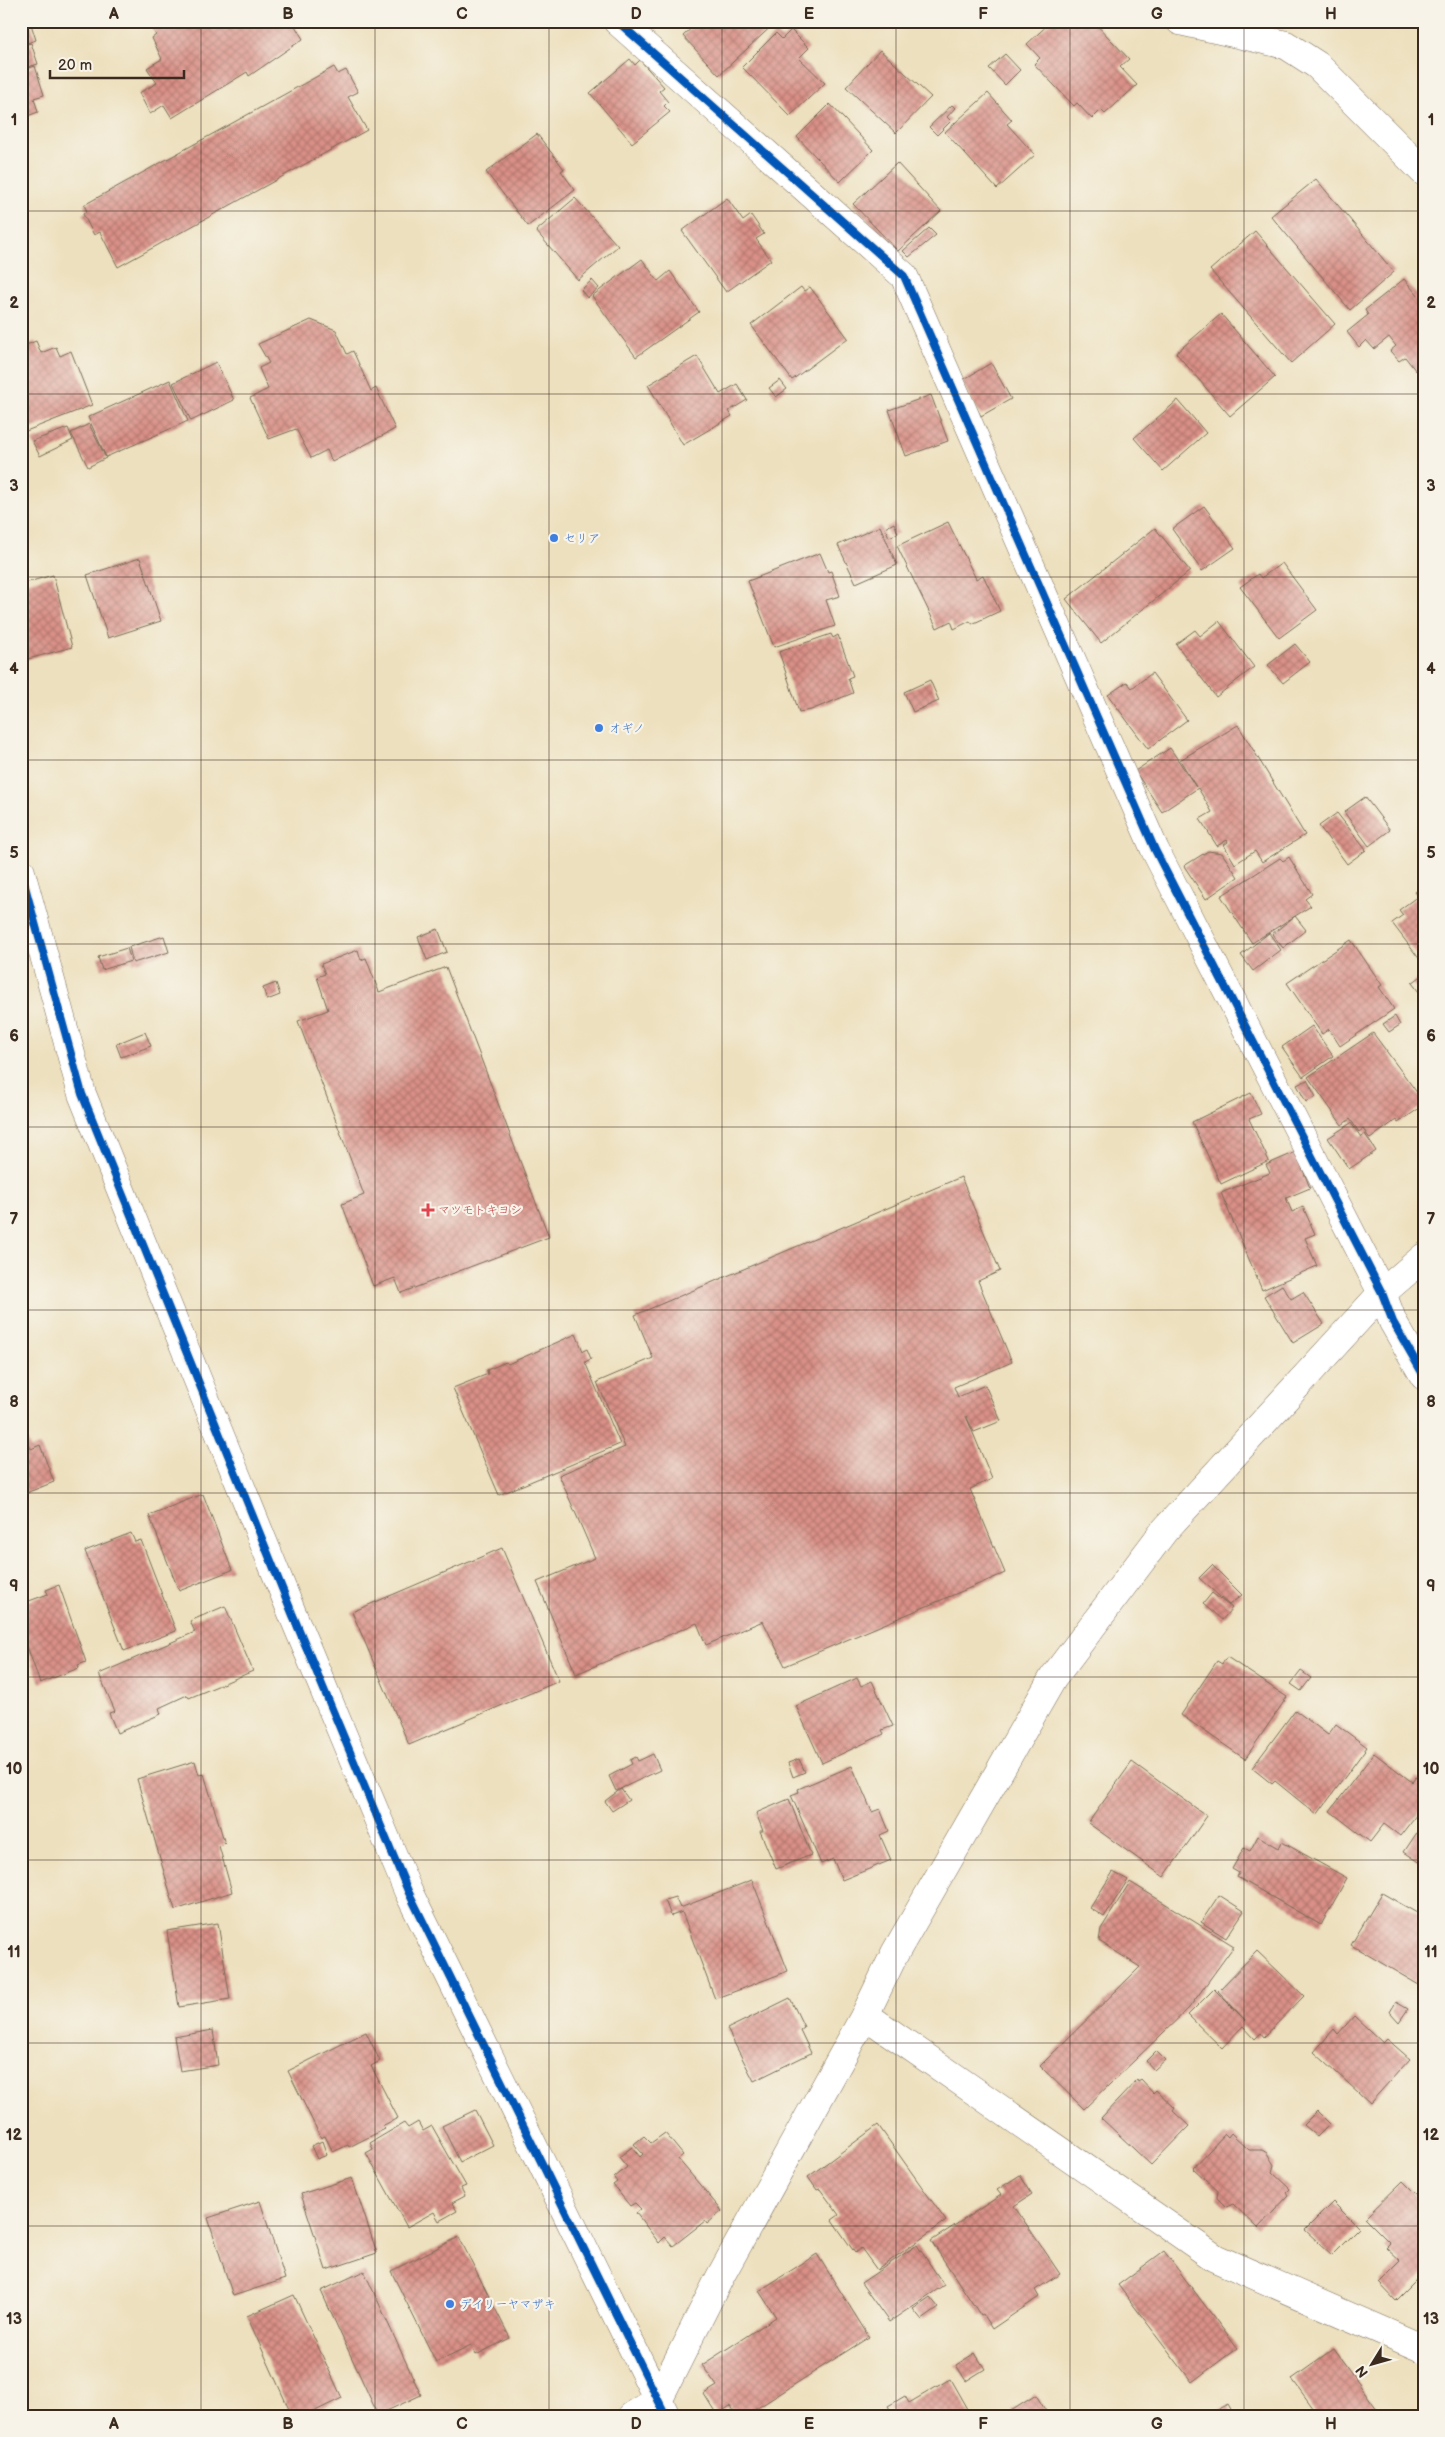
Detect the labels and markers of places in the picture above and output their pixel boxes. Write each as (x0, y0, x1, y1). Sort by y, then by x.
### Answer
place label: セリア (564, 531, 600, 546)
marker: セリア (548, 532, 560, 544)
place label: オギノ (609, 721, 645, 736)
marker: オギノ (593, 722, 605, 734)
place label: マツモトキヨシ (438, 1203, 522, 1218)
marker: マツモトキヨシ (422, 1204, 434, 1216)
place label: デイリーヤマザキ (460, 2297, 556, 2312)
marker: デイリーヤマザキ (444, 2298, 456, 2310)

